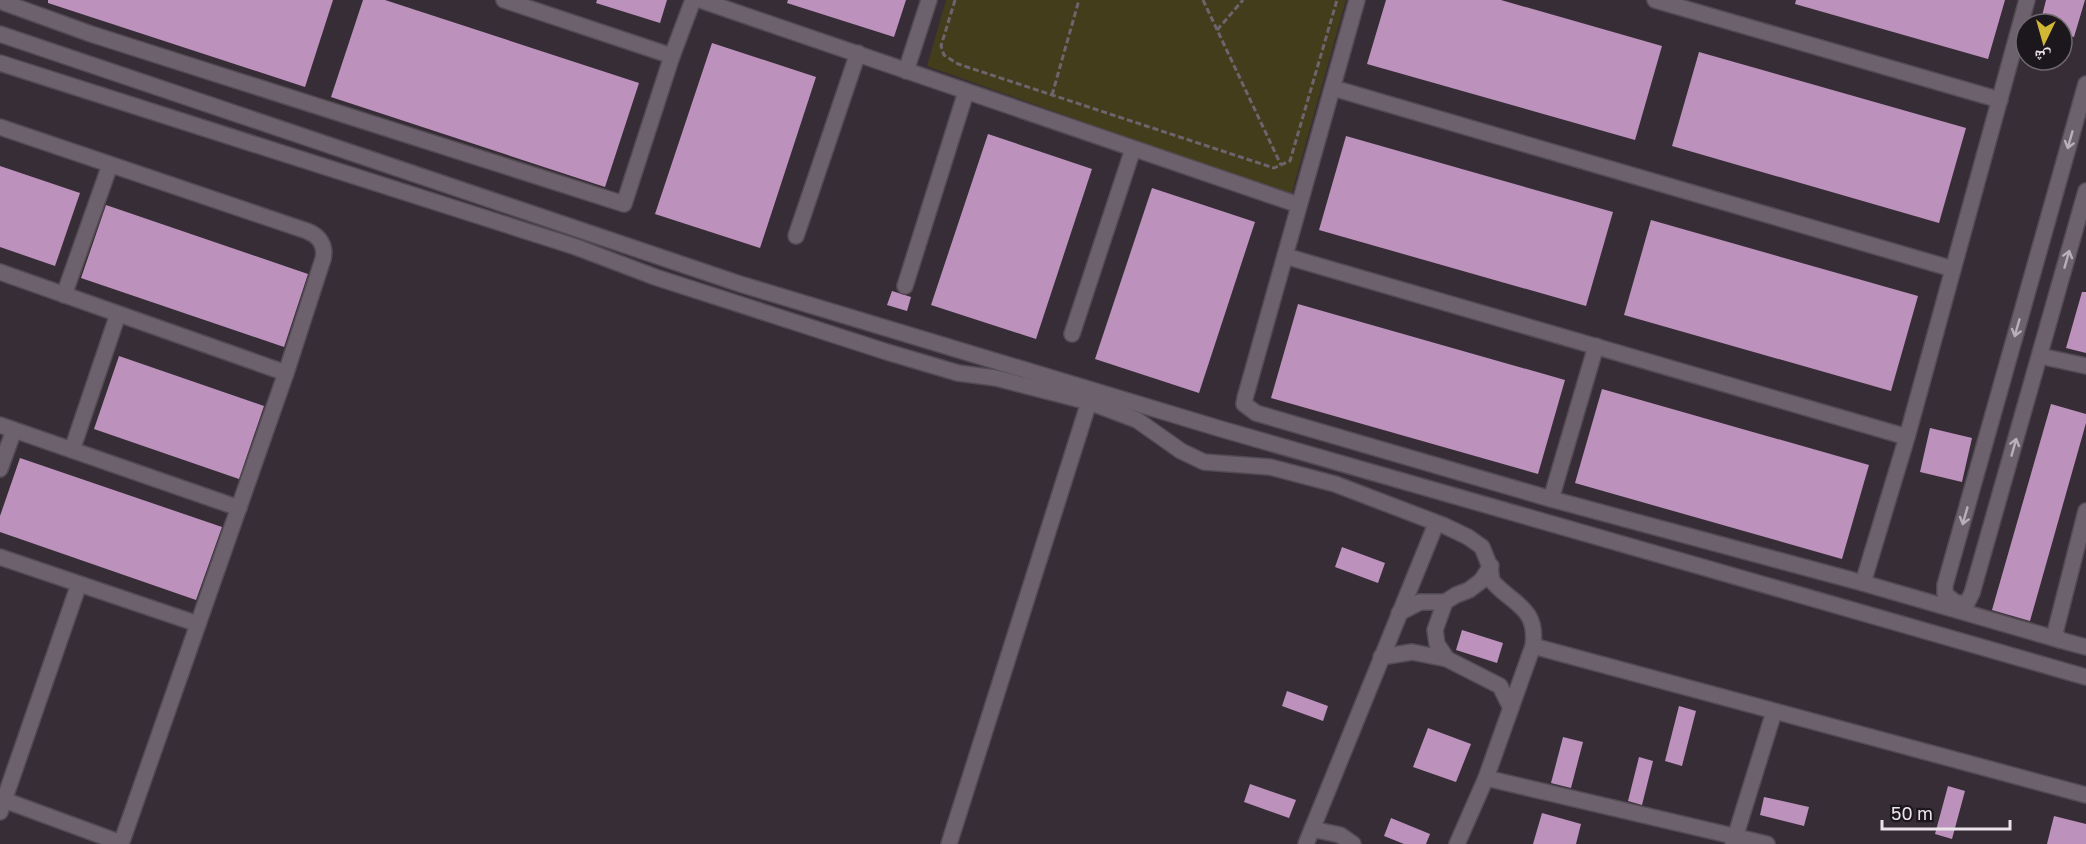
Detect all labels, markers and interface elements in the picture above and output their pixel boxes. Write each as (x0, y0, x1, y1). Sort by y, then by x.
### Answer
north arrow (2014, 12, 2074, 72)
text: ش (2033, 46, 2052, 68)
one-way arrow (2064, 130, 2075, 149)
one-way arrow (2062, 250, 2073, 269)
one-way arrow (2011, 318, 2022, 337)
one-way arrow (2009, 438, 2020, 457)
one-way arrow (1958, 506, 1970, 525)
scale bar (1882, 793, 2010, 831)
text: 50 m (1891, 802, 1933, 824)

